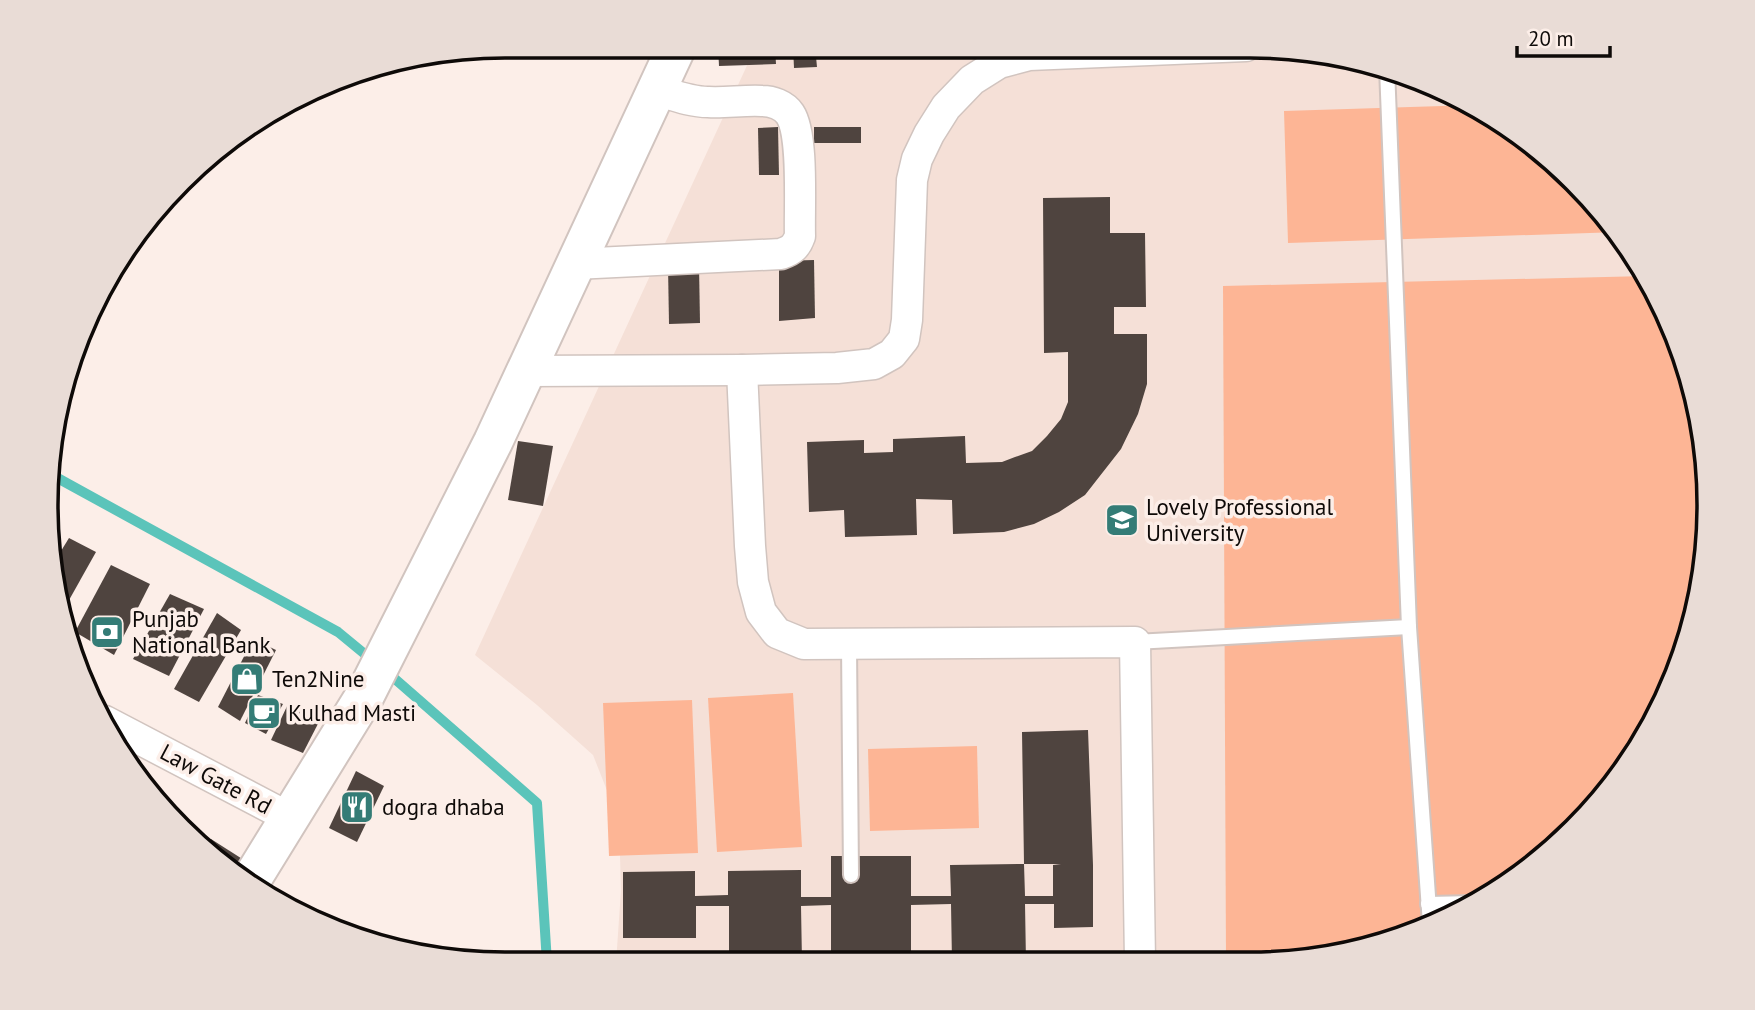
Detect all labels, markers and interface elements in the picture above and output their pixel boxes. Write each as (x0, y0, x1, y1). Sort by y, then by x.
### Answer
scale bar (1517, 14, 1610, 58)
text: 20 m (1528, 25, 1574, 52)
place label: Lovely Professional University (1146, 492, 1333, 547)
school or university icon: Lovely Professional University (1103, 501, 1141, 539)
place label: Punjab National Bank (132, 604, 270, 659)
bank icon: Punjab National Bank (88, 613, 126, 651)
shop icon: Ten2Nine (228, 660, 266, 698)
place label: Ten2Nine (272, 664, 365, 693)
cafe icon: Kulhad Masti (245, 694, 283, 732)
place label: Kulhad Masti (288, 698, 416, 727)
street label: Law Gate Rd (155, 737, 277, 820)
restaurant icon: dogra dhaba (338, 788, 376, 826)
place label: dogra dhaba (382, 792, 505, 821)

